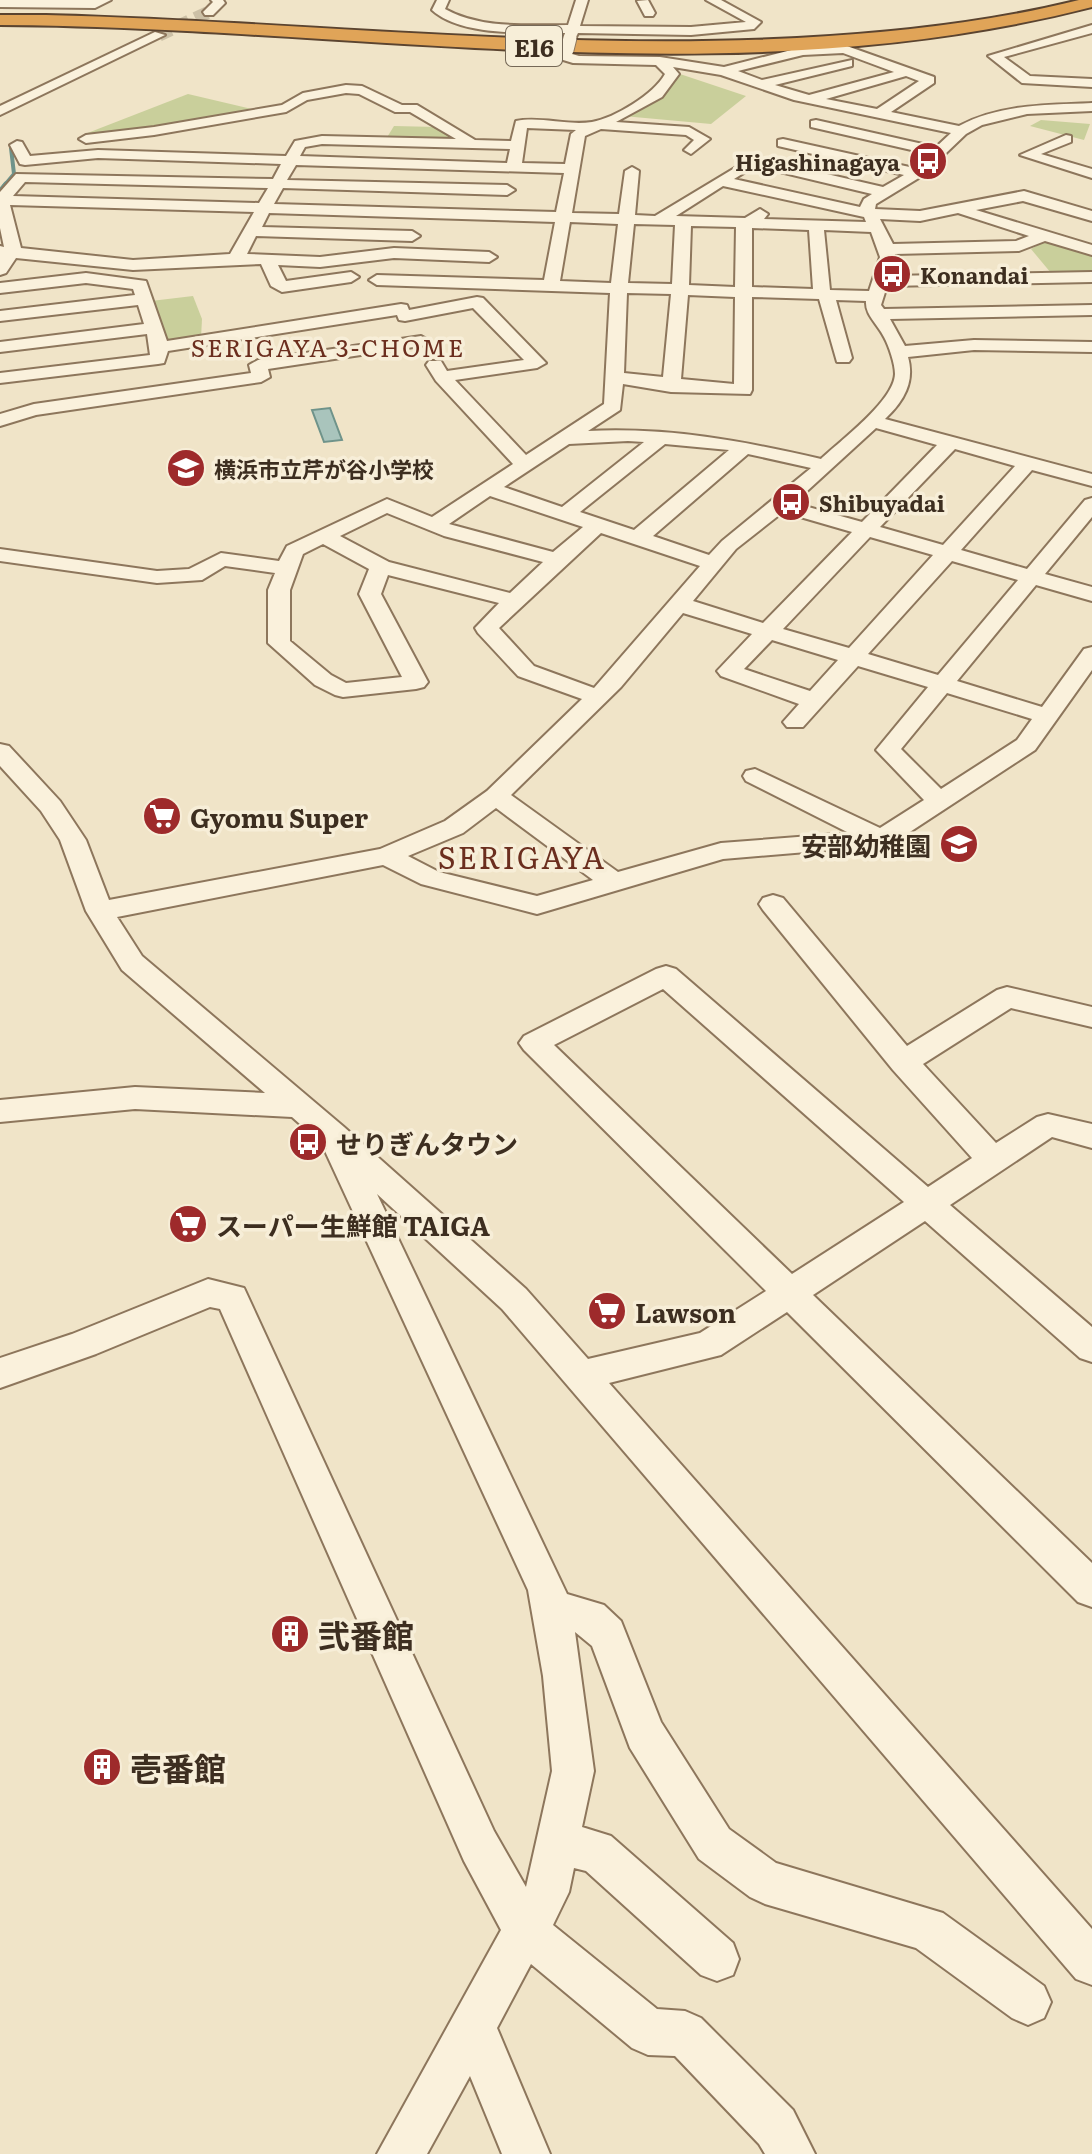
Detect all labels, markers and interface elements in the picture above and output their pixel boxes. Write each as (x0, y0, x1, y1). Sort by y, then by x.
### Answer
road number: E16 (506, 26, 562, 66)
bus stop icon: Higashinagaya (907, 140, 949, 182)
place label: Higashinagaya (735, 145, 900, 178)
bus stop icon: Konandai (871, 253, 913, 295)
place label: Konandai (920, 258, 1029, 291)
district label: SERIGAYA 3-CHOME (191, 329, 465, 364)
school or university icon: 横浜市立芹が谷小学校 (165, 447, 207, 489)
place label: 横浜市立芹が谷小学校 (214, 452, 434, 485)
bus stop icon: Shibuyadai (770, 481, 812, 523)
place label: Shibuyadai (819, 486, 945, 519)
supermarket icon: Gyomu Super (141, 795, 183, 837)
place label: Gyomu Super (190, 797, 368, 836)
school or university icon: 安部幼稚園 (938, 823, 980, 865)
place label: 安部幼稚園 (801, 825, 931, 864)
district label: SERIGAYA (438, 834, 606, 878)
bus stop icon: せりぎんタウン (287, 1121, 329, 1163)
place label: せりぎんタウン (336, 1123, 518, 1162)
supermarket icon: スーパー生鮮館 TAIGA (167, 1203, 209, 1245)
place label: スーパー生鮮館 TAIGA (216, 1205, 490, 1244)
supermarket icon: Lawson (586, 1290, 628, 1332)
place label: Lawson (635, 1292, 736, 1331)
place label: 弐番館 (318, 1610, 414, 1658)
building icon: 弐番館 (269, 1613, 311, 1655)
place label: 壱番館 (130, 1743, 226, 1791)
building icon: 壱番館 (81, 1746, 123, 1788)

